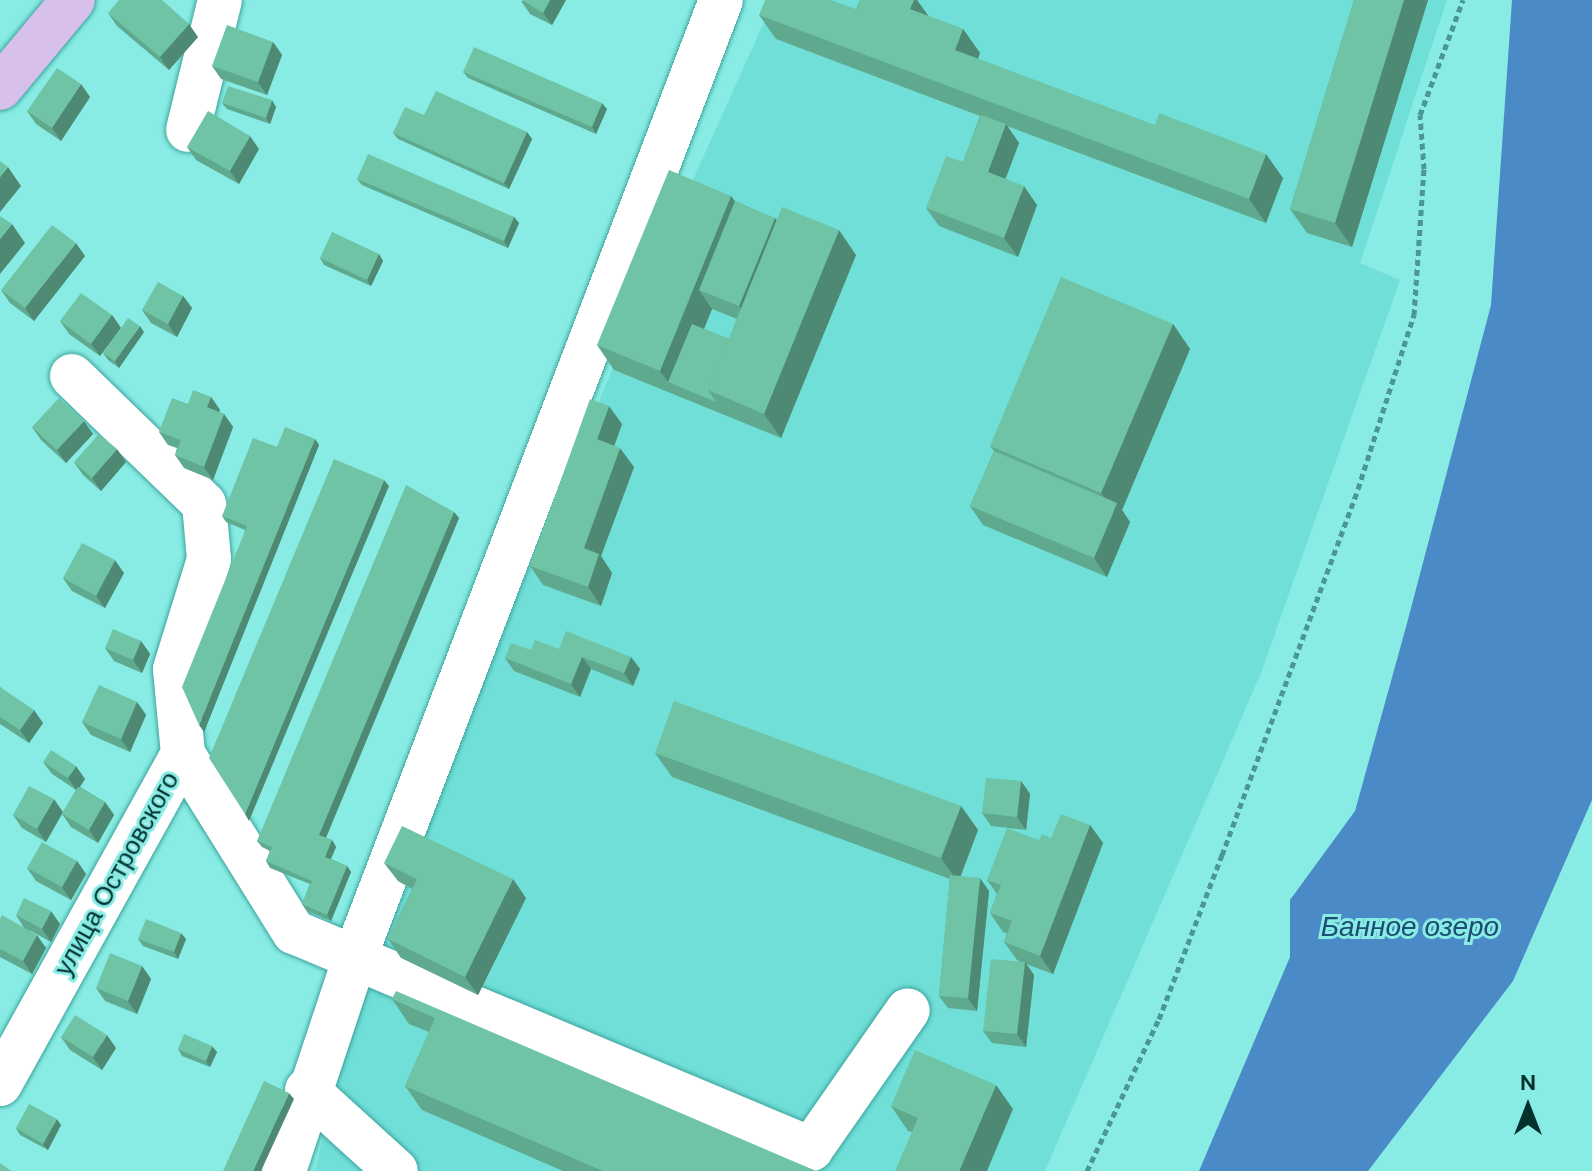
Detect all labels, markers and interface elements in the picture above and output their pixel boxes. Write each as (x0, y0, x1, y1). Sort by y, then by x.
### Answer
street label: улица Островского (48, 767, 186, 981)
water label: Банное озеро (1321, 910, 1499, 944)
north arrow (1488, 1067, 1568, 1147)
text: N (1520, 1068, 1536, 1097)

